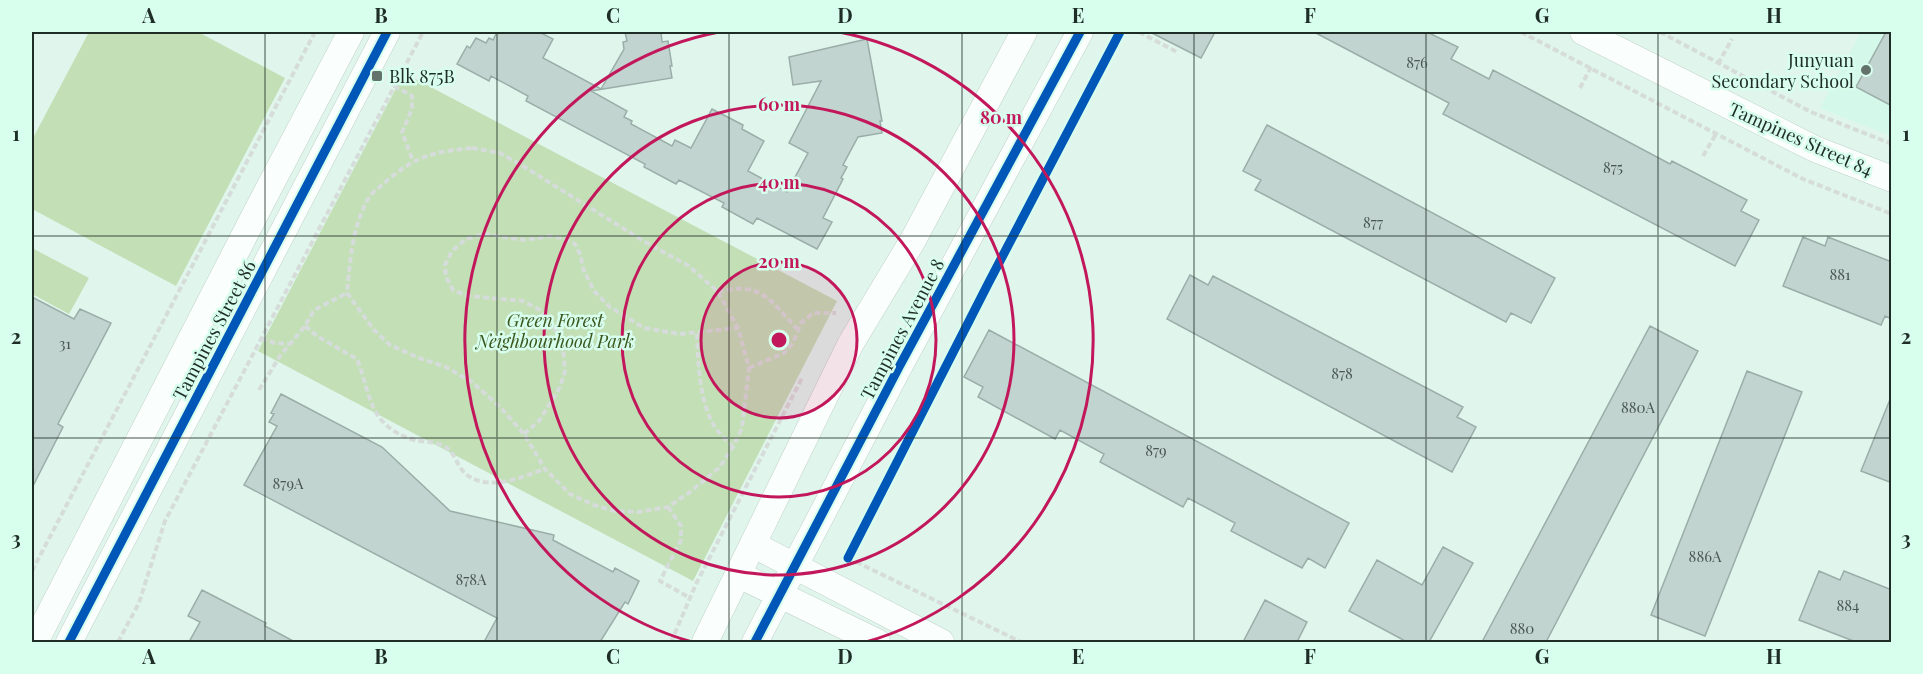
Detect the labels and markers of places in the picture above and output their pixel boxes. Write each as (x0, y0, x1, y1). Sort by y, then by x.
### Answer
place label: Junyuan Secondary School (1712, 48, 1854, 93)
marker: Junyuan Secondary School (1859, 63, 1873, 77)
place label: Blk 875B (389, 64, 455, 88)
marker: Blk 875B (370, 69, 384, 83)
centre of rings (769, 330, 789, 350)

